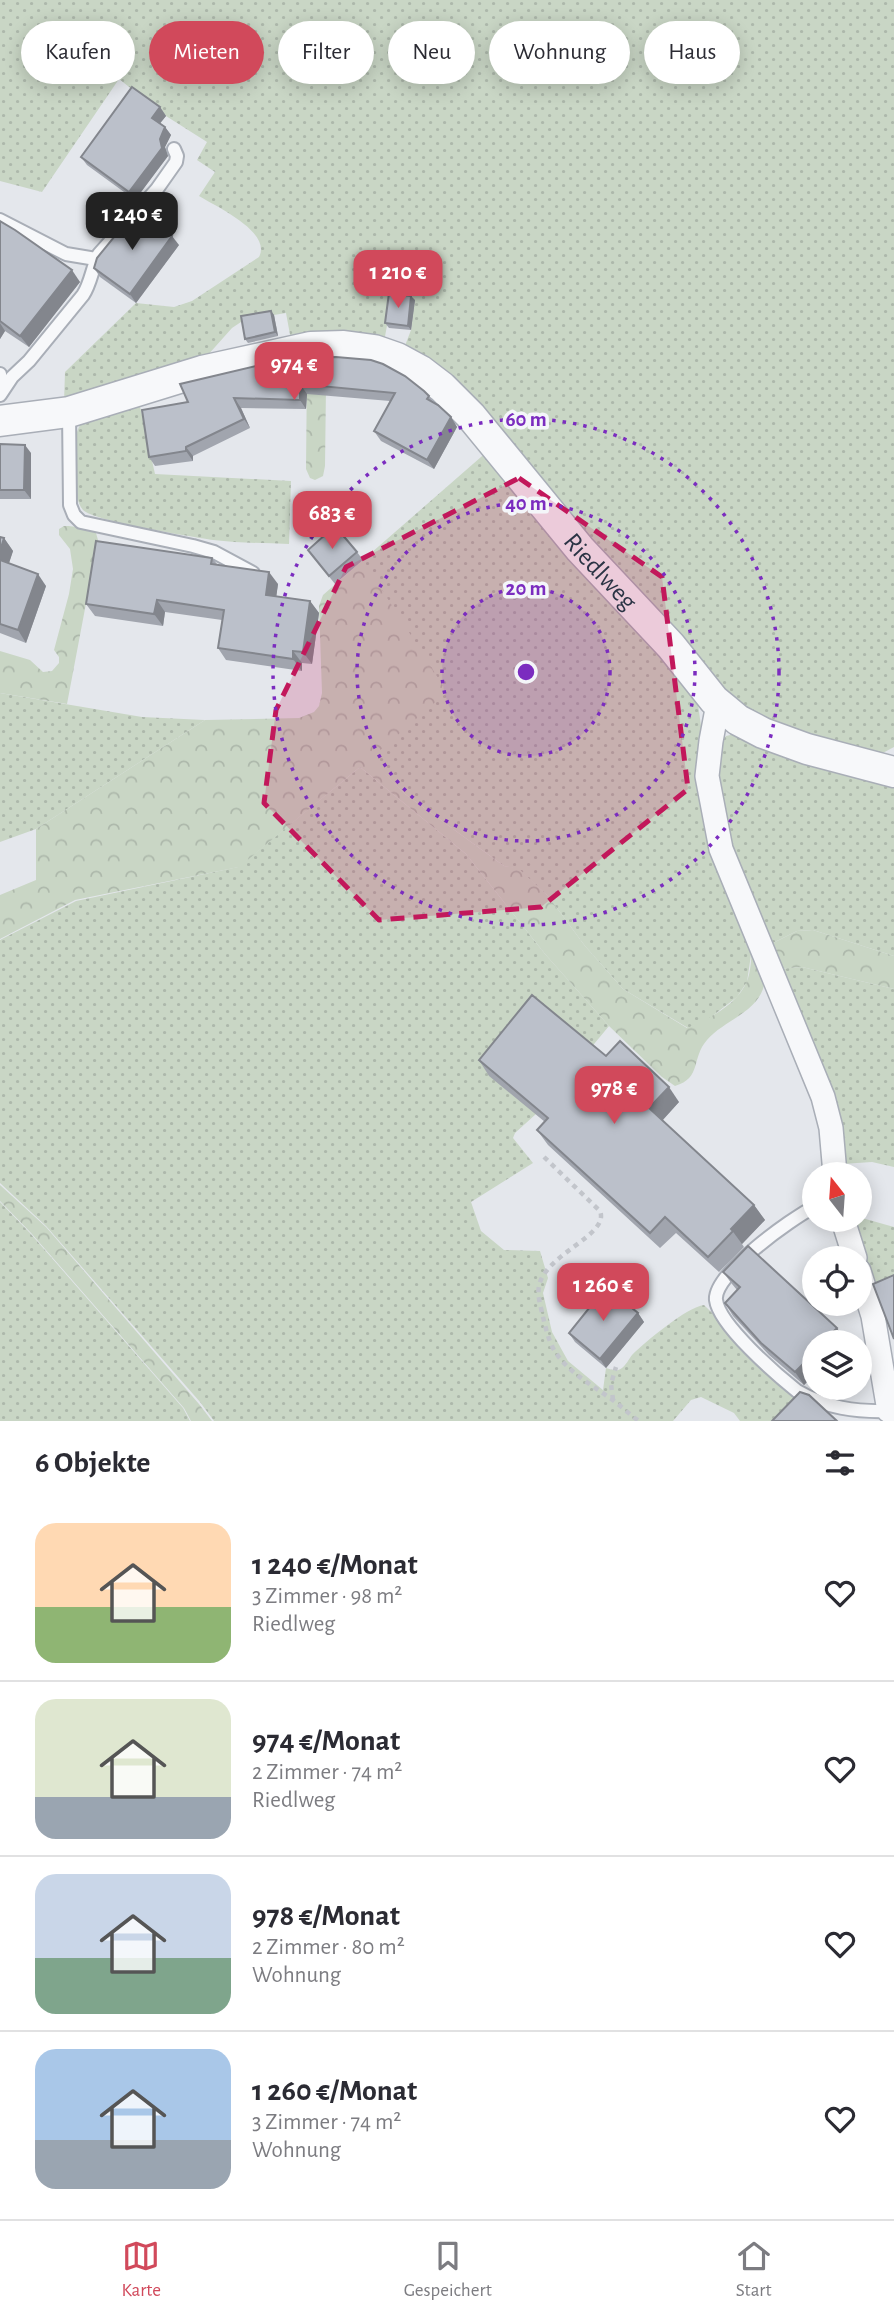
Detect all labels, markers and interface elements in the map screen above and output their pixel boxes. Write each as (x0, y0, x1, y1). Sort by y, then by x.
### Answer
chip: Kaufen (21, 21, 135, 84)
chip: Mieten (149, 21, 264, 84)
chip: Filter (278, 21, 374, 84)
chip: Neu (388, 21, 475, 84)
chip: Wohnung (489, 21, 630, 84)
chip: Haus (644, 21, 740, 84)
pin: 1 240 € (67, 192, 197, 252)
text: 1 240 € (102, 203, 162, 226)
pin: 1 210 € (333, 250, 463, 310)
text: 1 210 € (369, 261, 427, 284)
pin: 974 € (245, 342, 343, 402)
text: 974 € (271, 353, 317, 376)
text: 60 m (505, 409, 547, 430)
pin: 683 € (283, 491, 381, 551)
text: 40 m (505, 493, 547, 514)
text: 683 € (309, 502, 355, 525)
street label: Riedlweg (559, 528, 642, 615)
text: 20 m (506, 578, 546, 599)
centre of rings (514, 660, 538, 684)
pin: 978 € (565, 1066, 663, 1126)
text: 978 € (591, 1077, 637, 1100)
north arrow (802, 1162, 872, 1232)
map controls (802, 1162, 872, 1400)
button: locate (802, 1246, 872, 1316)
pin: 1 260 € (538, 1264, 668, 1323)
text: 1 260 € (573, 1274, 633, 1297)
button: layers (802, 1330, 872, 1400)
icon: filters (821, 1444, 859, 1482)
text: 6 Objekte (35, 1448, 151, 1478)
text: 1 240 €/Monat (252, 1550, 418, 1580)
icon: home (91, 1551, 175, 1635)
icon: heart (821, 1574, 859, 1612)
text: 3 Zimmer · 98 m² (252, 1585, 402, 1608)
text: Riedlweg (252, 1613, 335, 1636)
text: 974 €/Monat (252, 1726, 400, 1756)
icon: home (91, 1727, 175, 1811)
icon: heart (821, 1750, 859, 1788)
text: 2 Zimmer · 74 m² (252, 1761, 402, 1784)
text: Riedlweg (252, 1789, 335, 1812)
text: 978 €/Monat (252, 1901, 400, 1931)
icon: home (91, 1902, 175, 1986)
icon: heart (821, 1925, 859, 1963)
text: 2 Zimmer · 80 m² (252, 1936, 405, 1959)
text: Wohnung (252, 1964, 341, 1987)
text: 1 260 €/Monat (252, 2076, 417, 2106)
icon: home (91, 2077, 175, 2161)
icon: heart (821, 2100, 859, 2138)
text: 3 Zimmer · 74 m² (252, 2111, 401, 2134)
text: Wohnung (252, 2139, 341, 2162)
tab: Karte (121, 2237, 161, 2302)
tab: Gespeichert (404, 2237, 492, 2302)
tab: Start (735, 2237, 773, 2302)

